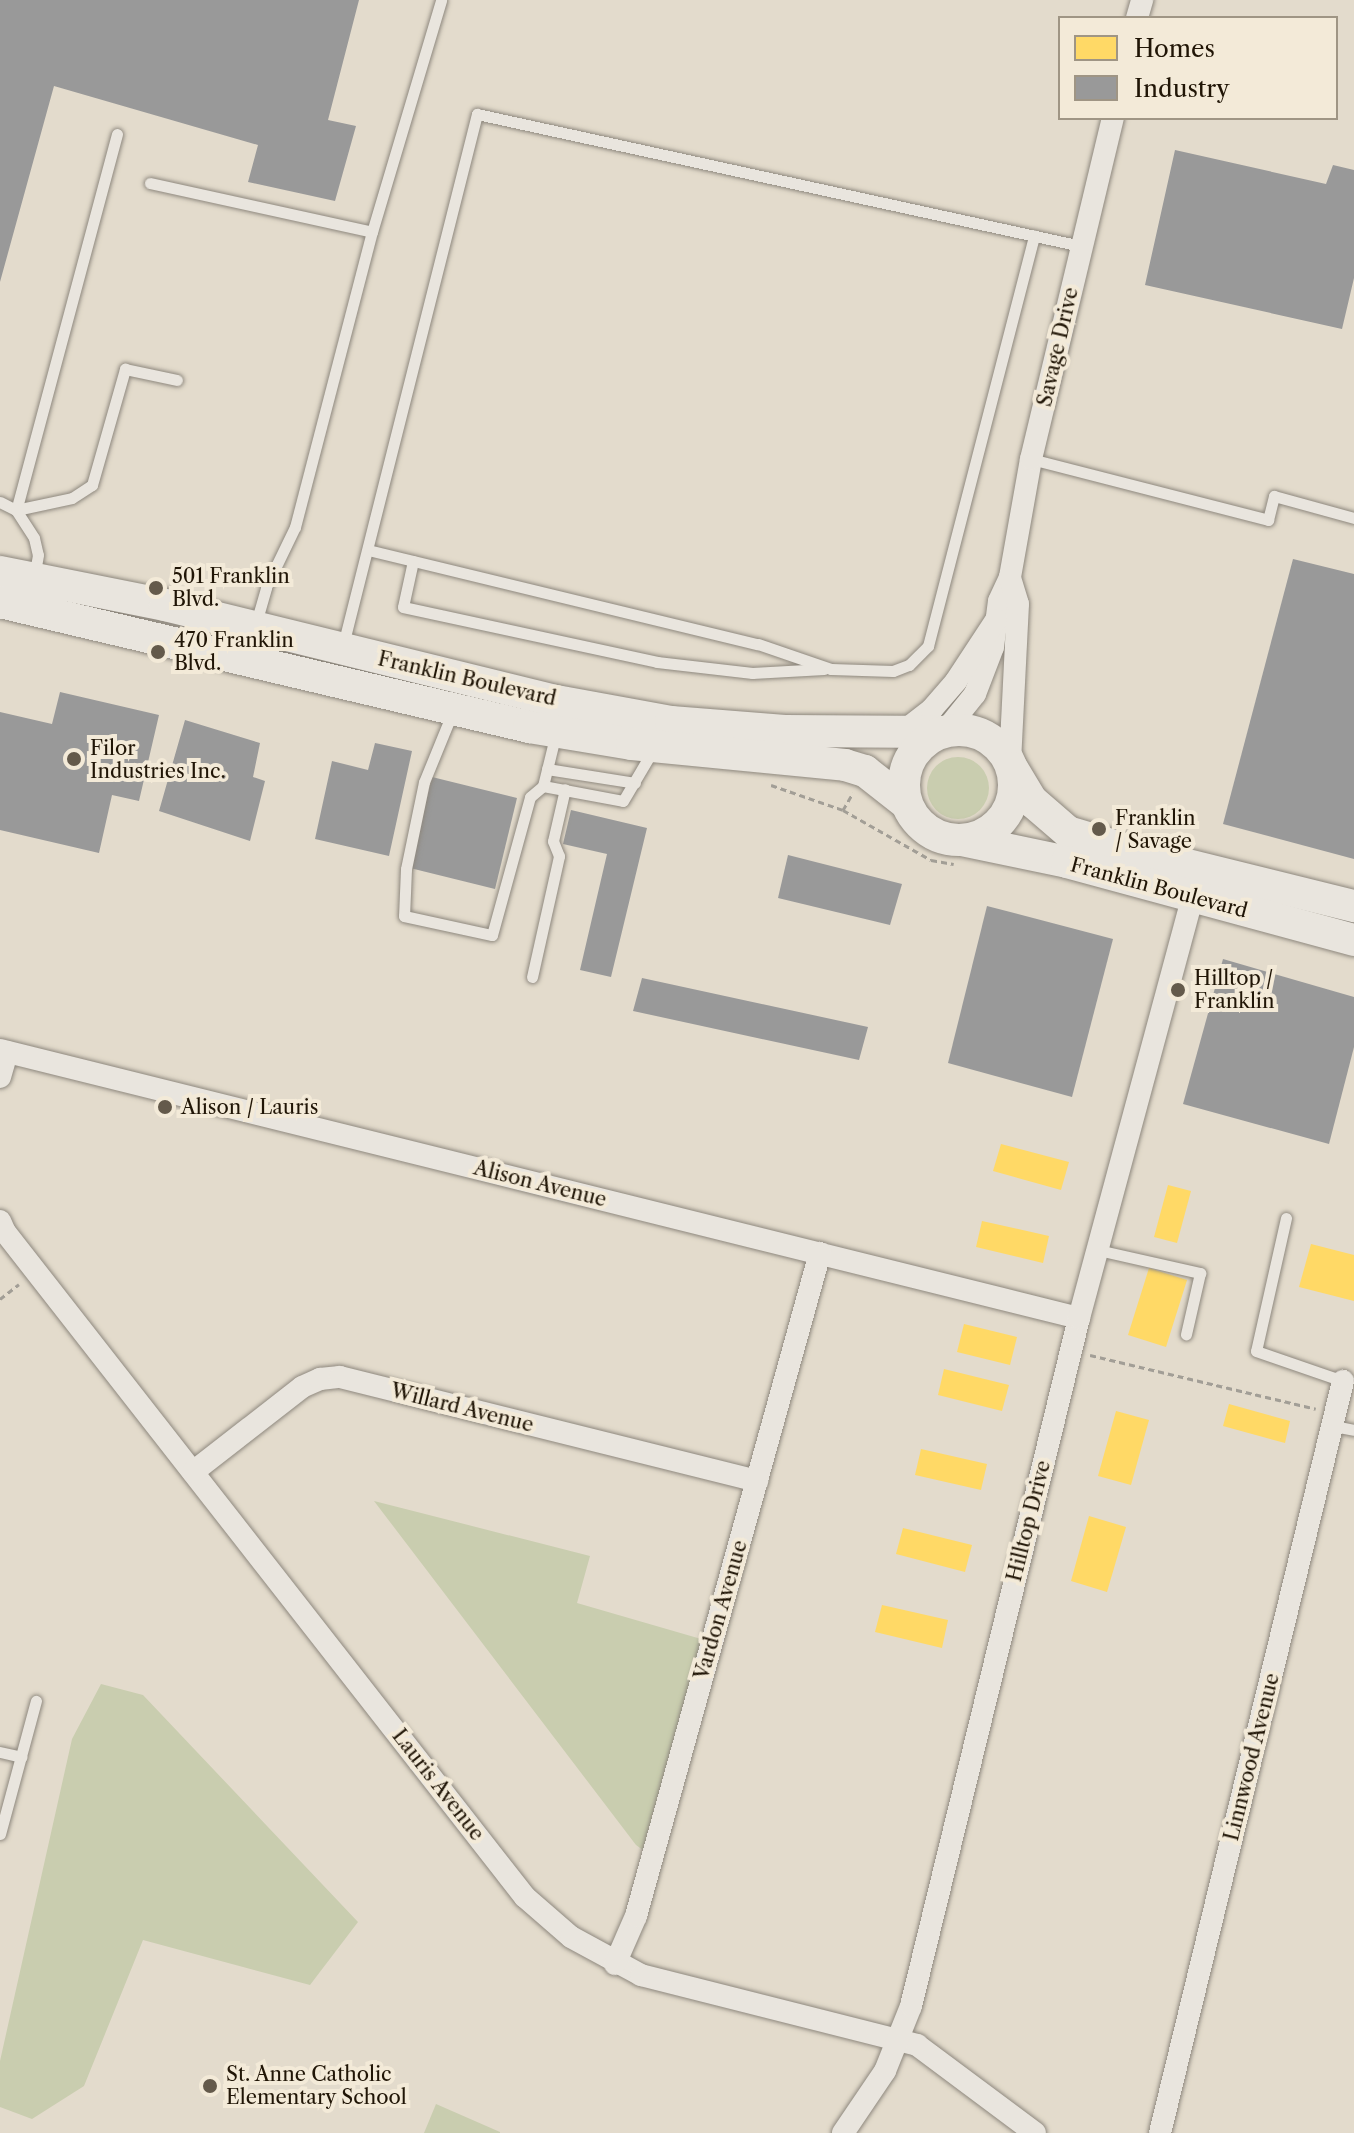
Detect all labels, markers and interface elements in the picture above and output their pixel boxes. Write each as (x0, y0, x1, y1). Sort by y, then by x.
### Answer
legend (1058, 16, 1338, 120)
text: Homes (1134, 34, 1215, 63)
text: Industry (1134, 74, 1230, 103)
street label: Savage Drive (1033, 285, 1083, 409)
place label: 501 Franklin Blvd. (172, 564, 290, 611)
marker: 501 Franklin Blvd. (147, 579, 165, 597)
place label: 470 Franklin Blvd. (174, 628, 294, 675)
marker: 470 Franklin Blvd. (149, 643, 167, 661)
street label: Franklin Boulevard (376, 647, 558, 711)
place label: Filor Industries Inc. (90, 736, 226, 783)
marker: Filor Industries Inc. (65, 750, 83, 768)
place label: Franklin / Savage (1115, 806, 1195, 853)
marker: Franklin / Savage (1090, 820, 1108, 838)
street label: Franklin Boulevard (1068, 853, 1250, 923)
place label: Hilltop / Franklin (1194, 966, 1274, 1013)
marker: Hilltop / Franklin (1169, 981, 1187, 999)
place label: Alison / Lauris (181, 1095, 318, 1119)
marker: Alison / Lauris (156, 1098, 174, 1116)
street label: Alison Avenue (471, 1156, 609, 1212)
street label: Willard Avenue (388, 1379, 536, 1437)
street label: Hilltop Drive (1002, 1458, 1056, 1584)
street label: Vardon Avenue (690, 1537, 752, 1683)
street label: Linnwood Avenue (1219, 1670, 1285, 1844)
street label: Lauris Avenue (387, 1724, 489, 1846)
place label: St. Anne Catholic Elementary School (226, 2062, 407, 2109)
marker: St. Anne Catholic Elementary School (201, 2077, 219, 2095)

